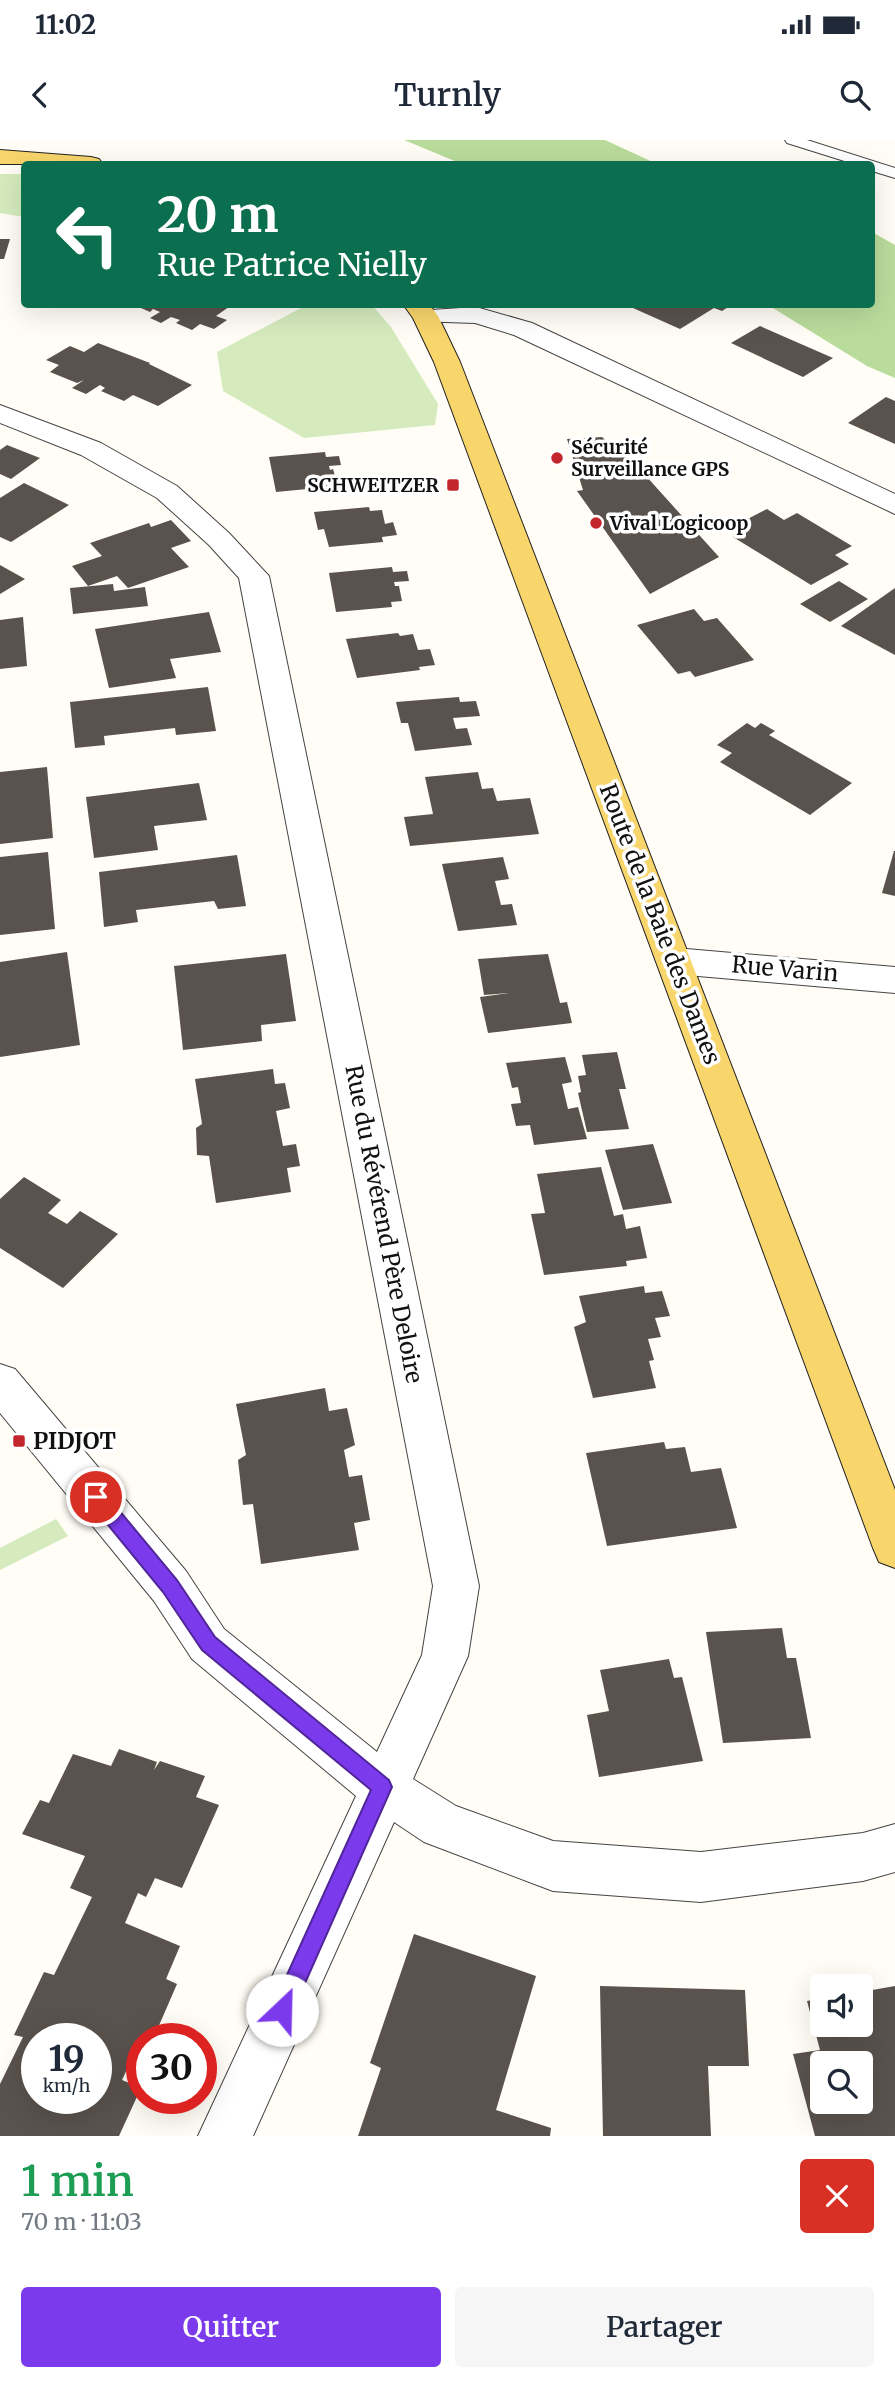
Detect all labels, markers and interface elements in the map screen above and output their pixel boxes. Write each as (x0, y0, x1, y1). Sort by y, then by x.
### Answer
text: 11:02 (35, 8, 96, 41)
text: Turnly (394, 75, 501, 115)
icon: back (21, 76, 59, 114)
icon: search (836, 76, 874, 114)
text: 20 m (157, 184, 278, 245)
icon: left (42, 189, 133, 280)
text: Rue Patrice Nielly (157, 245, 427, 285)
place label: Sécurité Surveillance GPS (571, 435, 729, 481)
marker: Sécurité Surveillance GPS (549, 450, 565, 466)
place label: SCHWEITZER (307, 473, 439, 497)
marker: SCHWEITZER (445, 477, 461, 493)
place label: Vival Logicoop (609, 511, 748, 535)
marker: Vival Logicoop (588, 515, 604, 531)
street label: Route de la Baie des Dames (594, 780, 727, 1068)
street label: Rue Varin (730, 949, 840, 988)
street label: Rue du Révérend Père Deloire (339, 1062, 430, 1385)
place label: PIDJOT (33, 1426, 116, 1455)
marker: PIDJOT (11, 1433, 27, 1449)
pin (66, 1467, 126, 1527)
icon: arrive (77, 1478, 115, 1516)
position arrow (245, 1973, 319, 2047)
map controls (810, 1974, 873, 2114)
button: sound (810, 1974, 873, 2037)
speed limit sign: 30 (126, 2023, 217, 2114)
text: 19 (48, 2037, 85, 2081)
button: search (810, 2051, 873, 2114)
text: km/h (43, 2074, 90, 2097)
text: 1 min (21, 2155, 134, 2207)
button: close (800, 2159, 874, 2233)
text: 70 m · 11:03 (21, 2207, 142, 2236)
button: Quitter (21, 2287, 441, 2367)
button: Partager (455, 2287, 874, 2367)

